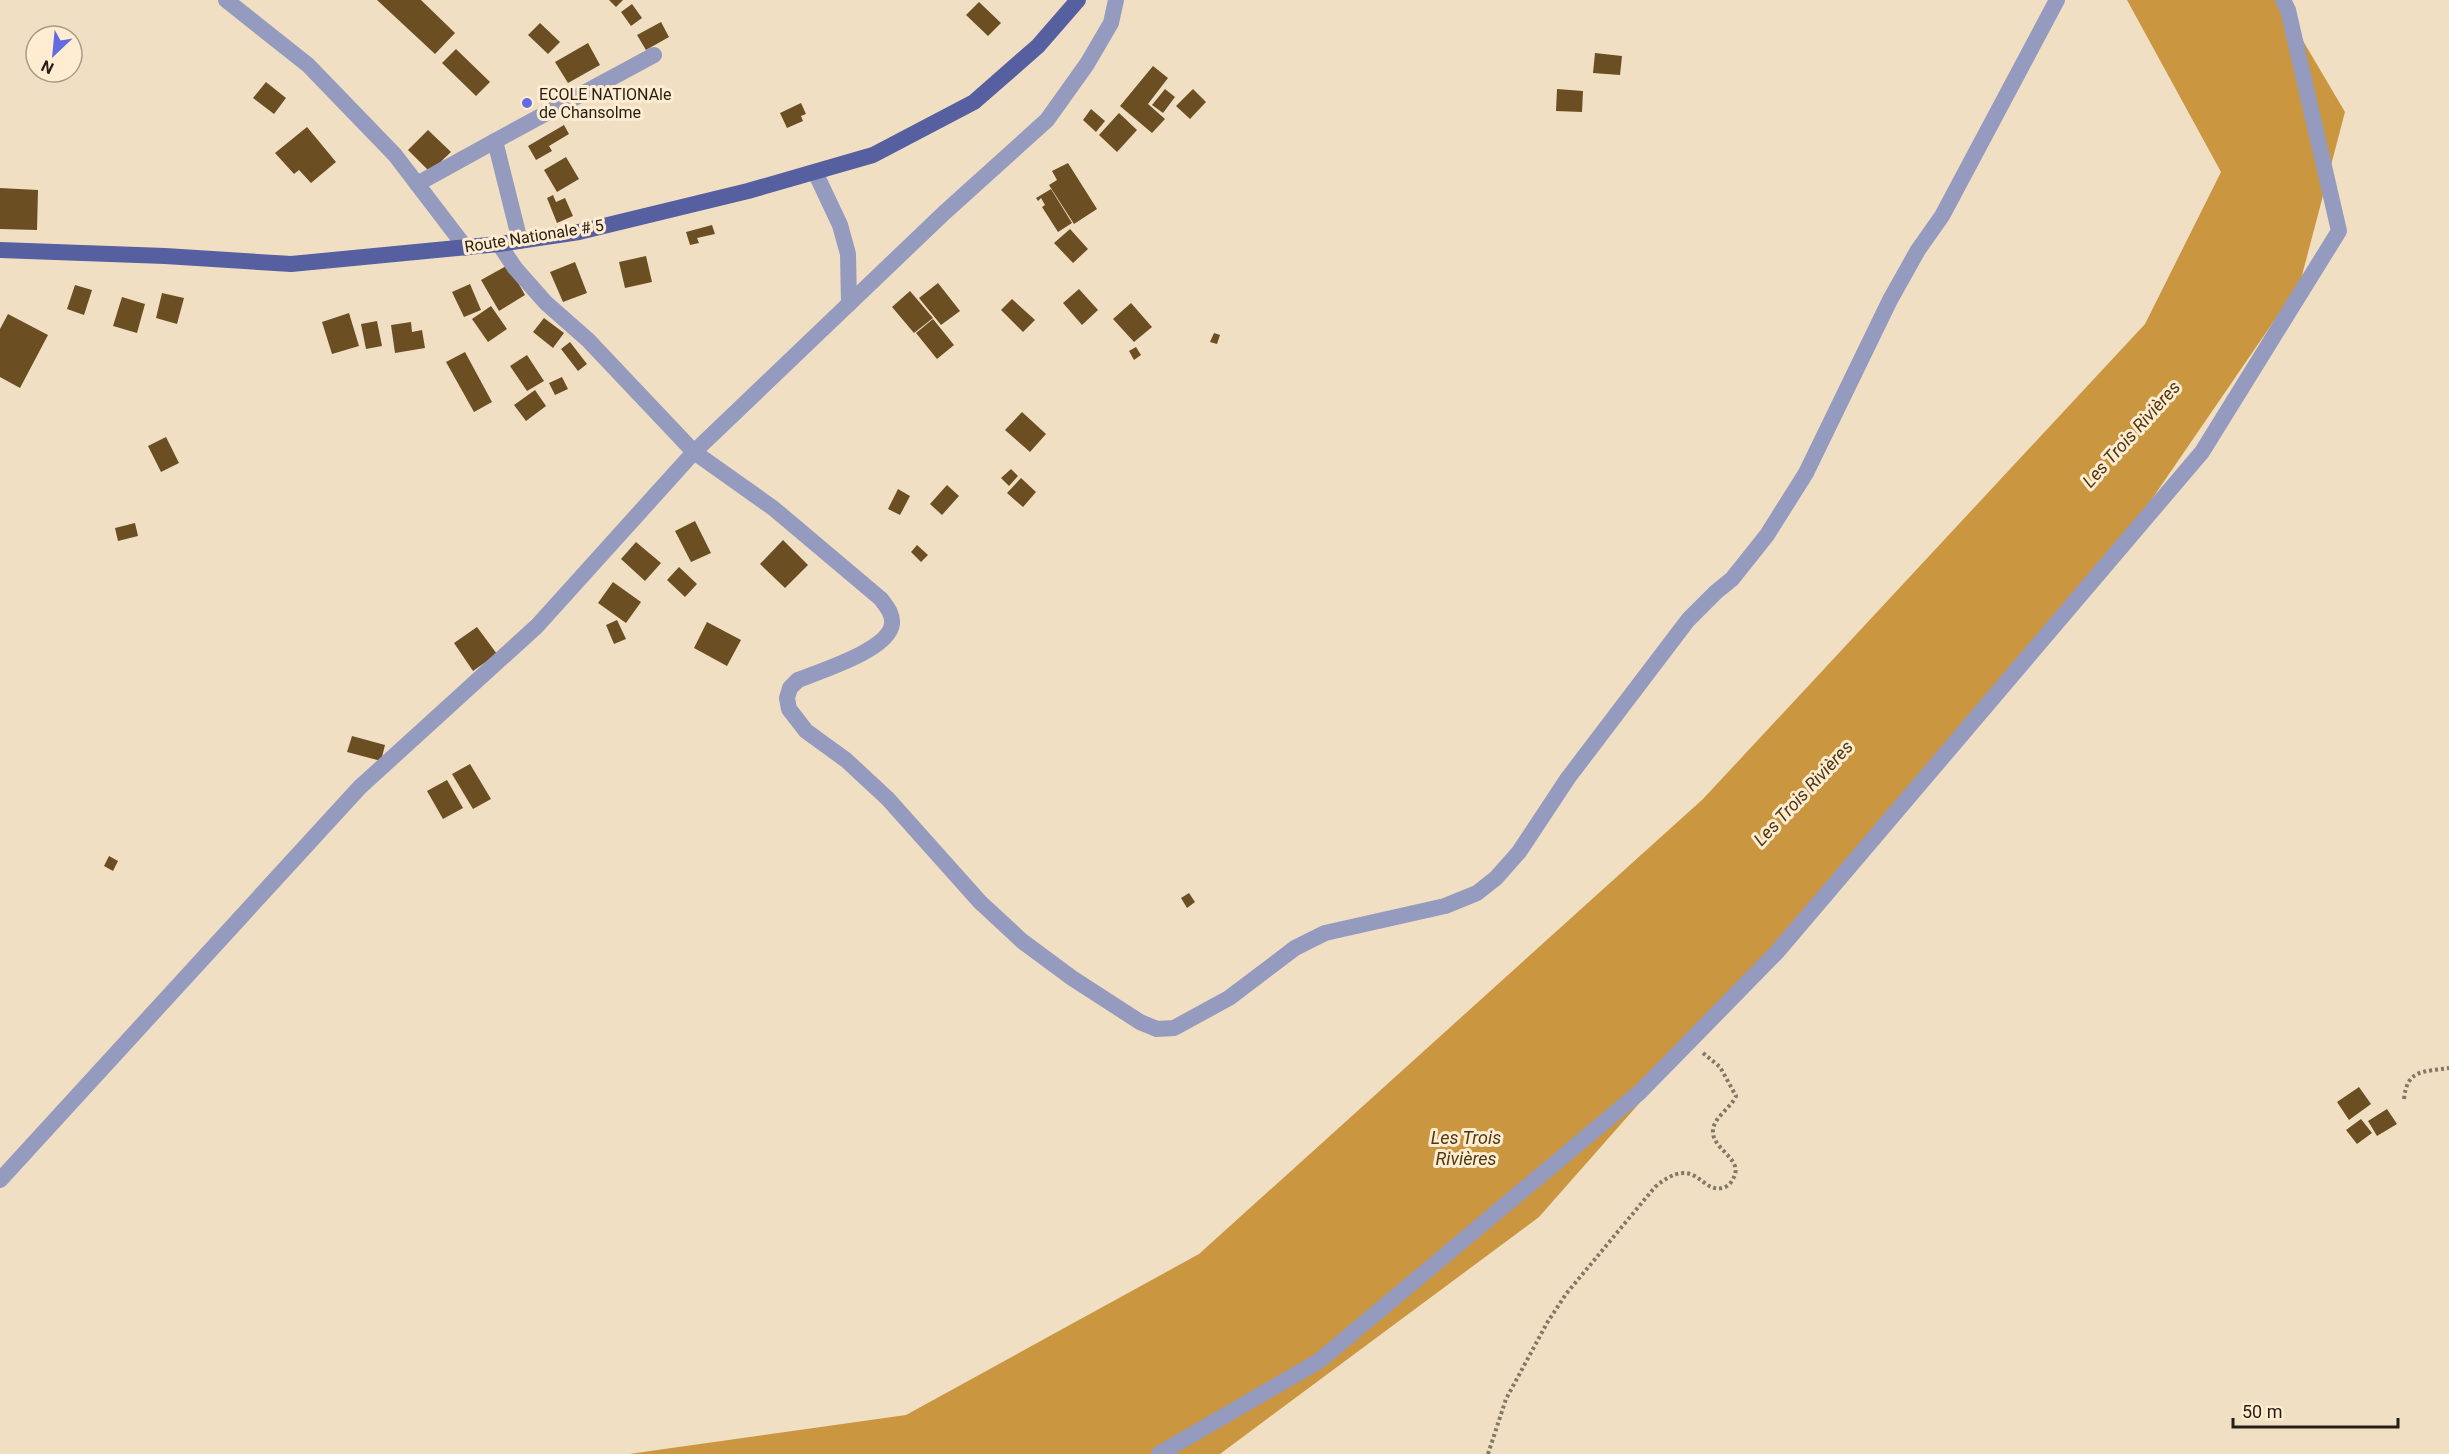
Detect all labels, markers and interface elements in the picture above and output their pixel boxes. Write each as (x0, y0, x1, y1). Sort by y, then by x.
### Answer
north arrow (24, 24, 84, 84)
text: N (38, 56, 57, 78)
place label: ECOLE NATIONAle de Chansolme (539, 85, 671, 122)
marker: ECOLE NATIONAle de Chansolme (520, 96, 534, 110)
street label: Route Nationale # 5 (463, 216, 605, 256)
water label: Les Trois Rivières (2078, 376, 2184, 492)
water label: Les Trois Rivières (1749, 736, 1857, 850)
water label: Les Trois Rivières (1431, 1127, 1501, 1169)
scale bar (2233, 1391, 2398, 1429)
text: 50 m (2242, 1401, 2282, 1422)

